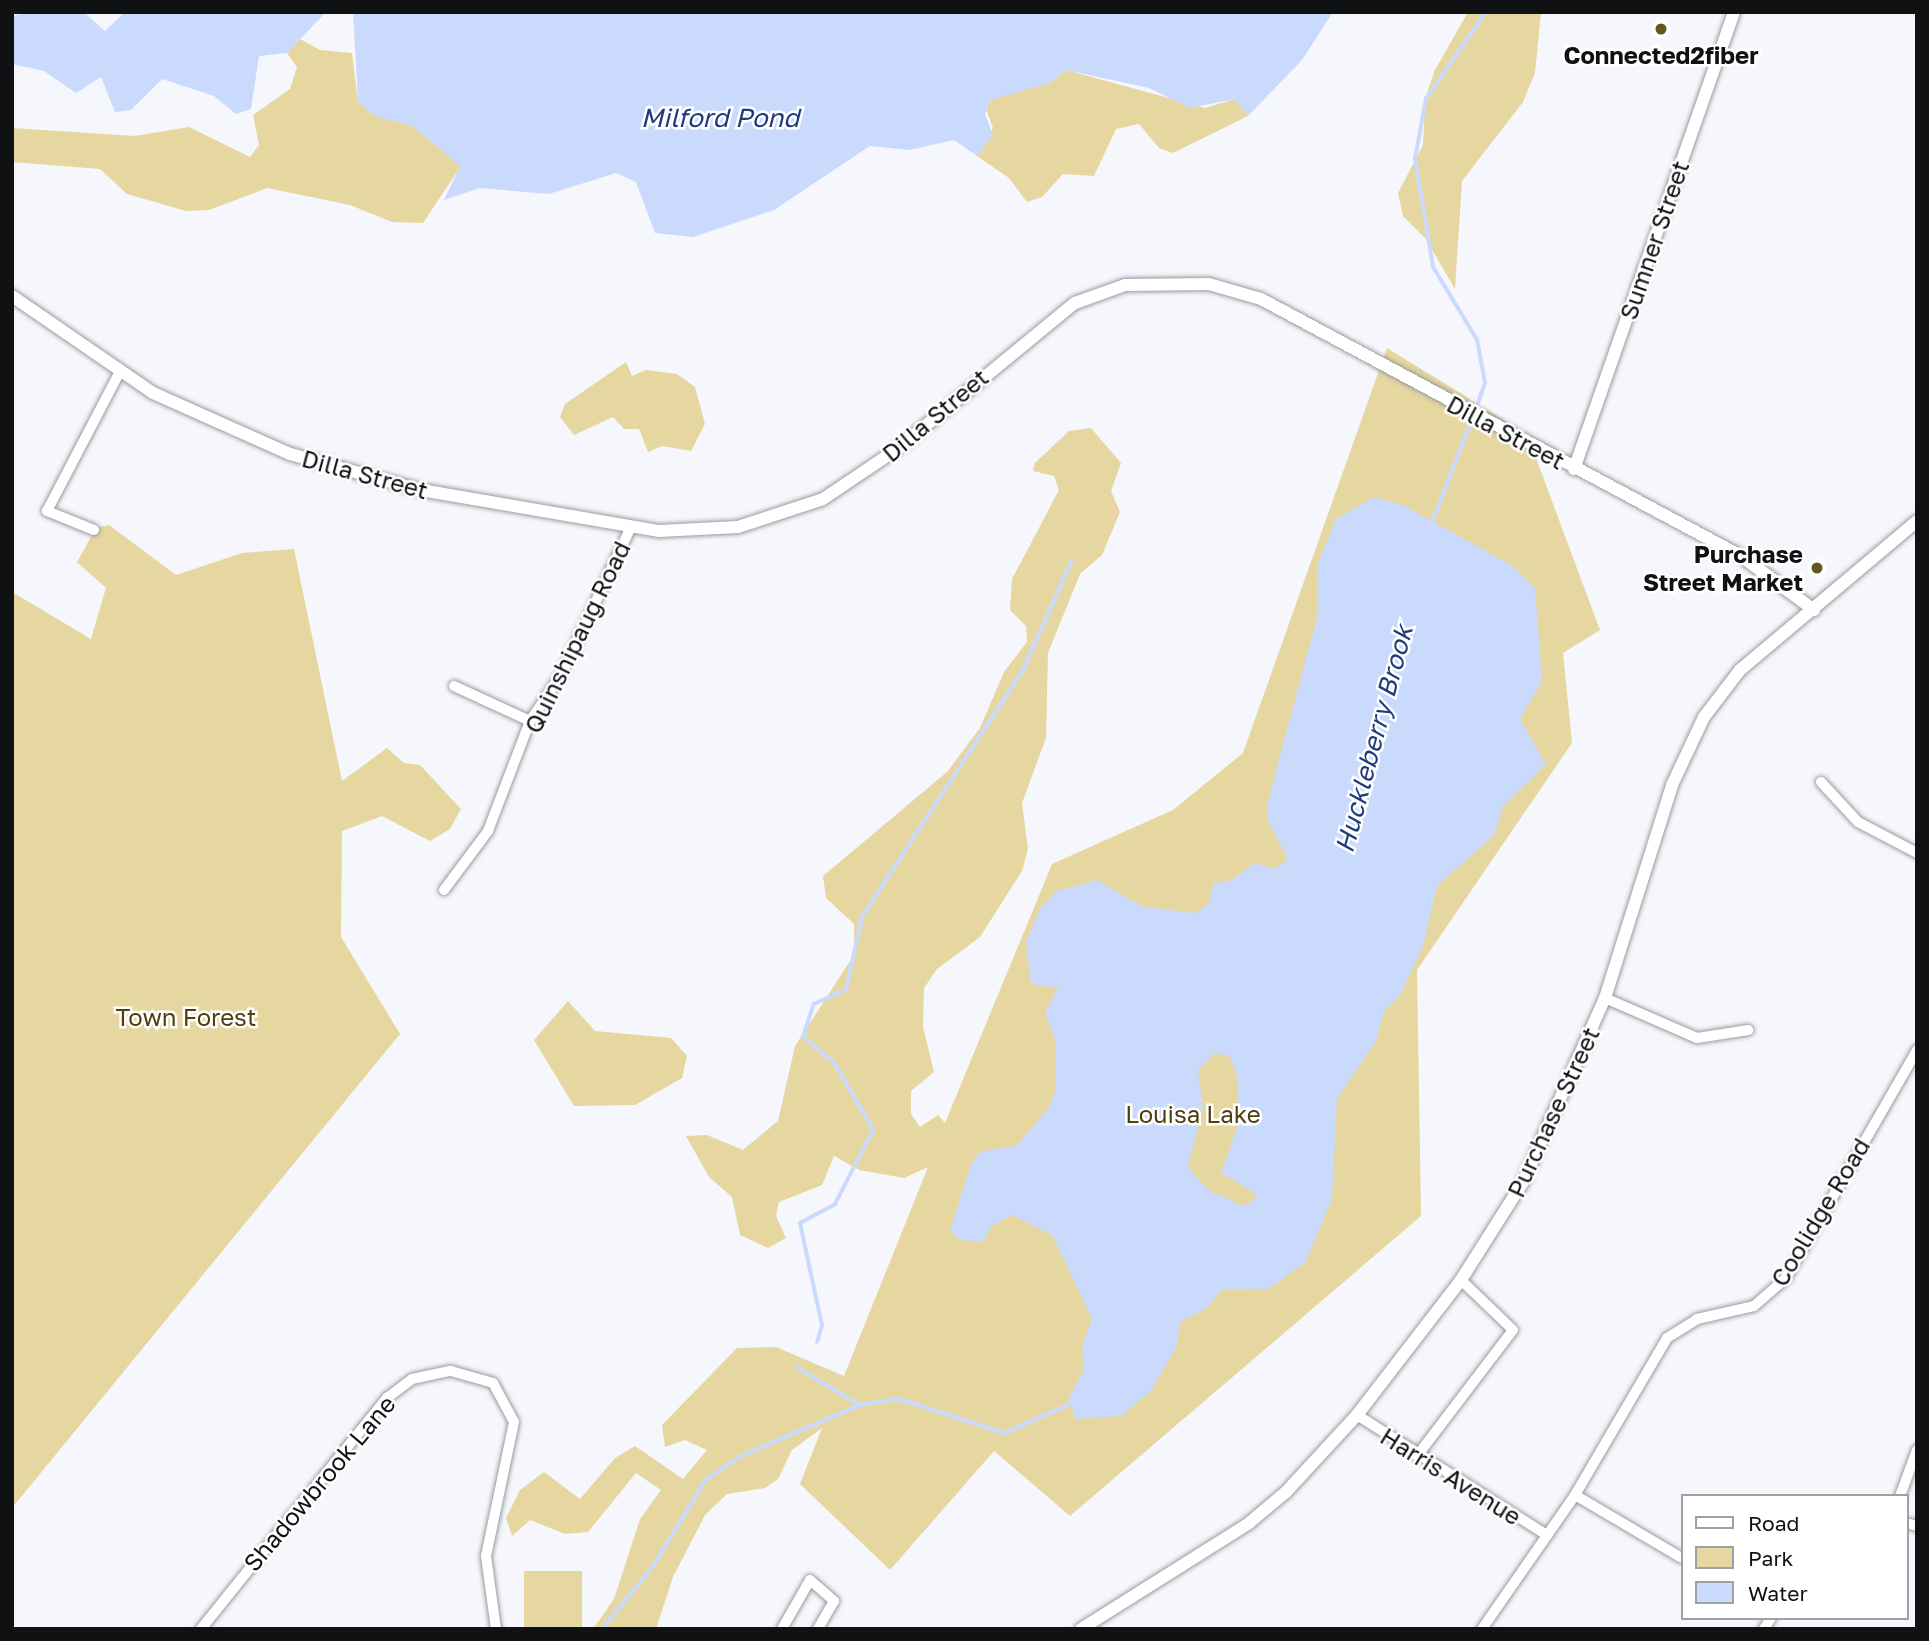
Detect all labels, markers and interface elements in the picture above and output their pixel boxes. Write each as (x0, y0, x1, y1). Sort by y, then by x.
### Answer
marker: Connected2fiber (1653, 21, 1669, 37)
place label: Connected2fiber (1563, 41, 1759, 69)
water label: Milford Pond (641, 102, 799, 134)
street label: Sumner Street (1613, 157, 1695, 323)
street label: Dilla Street (876, 362, 994, 468)
street label: Dilla Street (1442, 389, 1570, 475)
street label: Dilla Street (299, 443, 431, 505)
street label: Quinshipaug Road (518, 536, 636, 738)
place label: Purchase Street Market (1643, 540, 1803, 596)
marker: Purchase Street Market (1809, 560, 1825, 576)
water label: Huckleberry Brook (1329, 622, 1419, 856)
park label: Town Forest (116, 1003, 256, 1031)
street label: Purchase Street (1501, 1022, 1605, 1202)
park label: Louisa Lake (1125, 1100, 1261, 1128)
street label: Coolidge Road (1765, 1133, 1875, 1291)
street label: Shadowbrook Lane (237, 1389, 401, 1577)
street label: Harris Avenue (1375, 1421, 1527, 1531)
legend (1680, 1494, 1908, 1620)
text: Road (1748, 1510, 1799, 1536)
text: Park (1748, 1545, 1793, 1571)
text: Water (1748, 1580, 1808, 1606)

